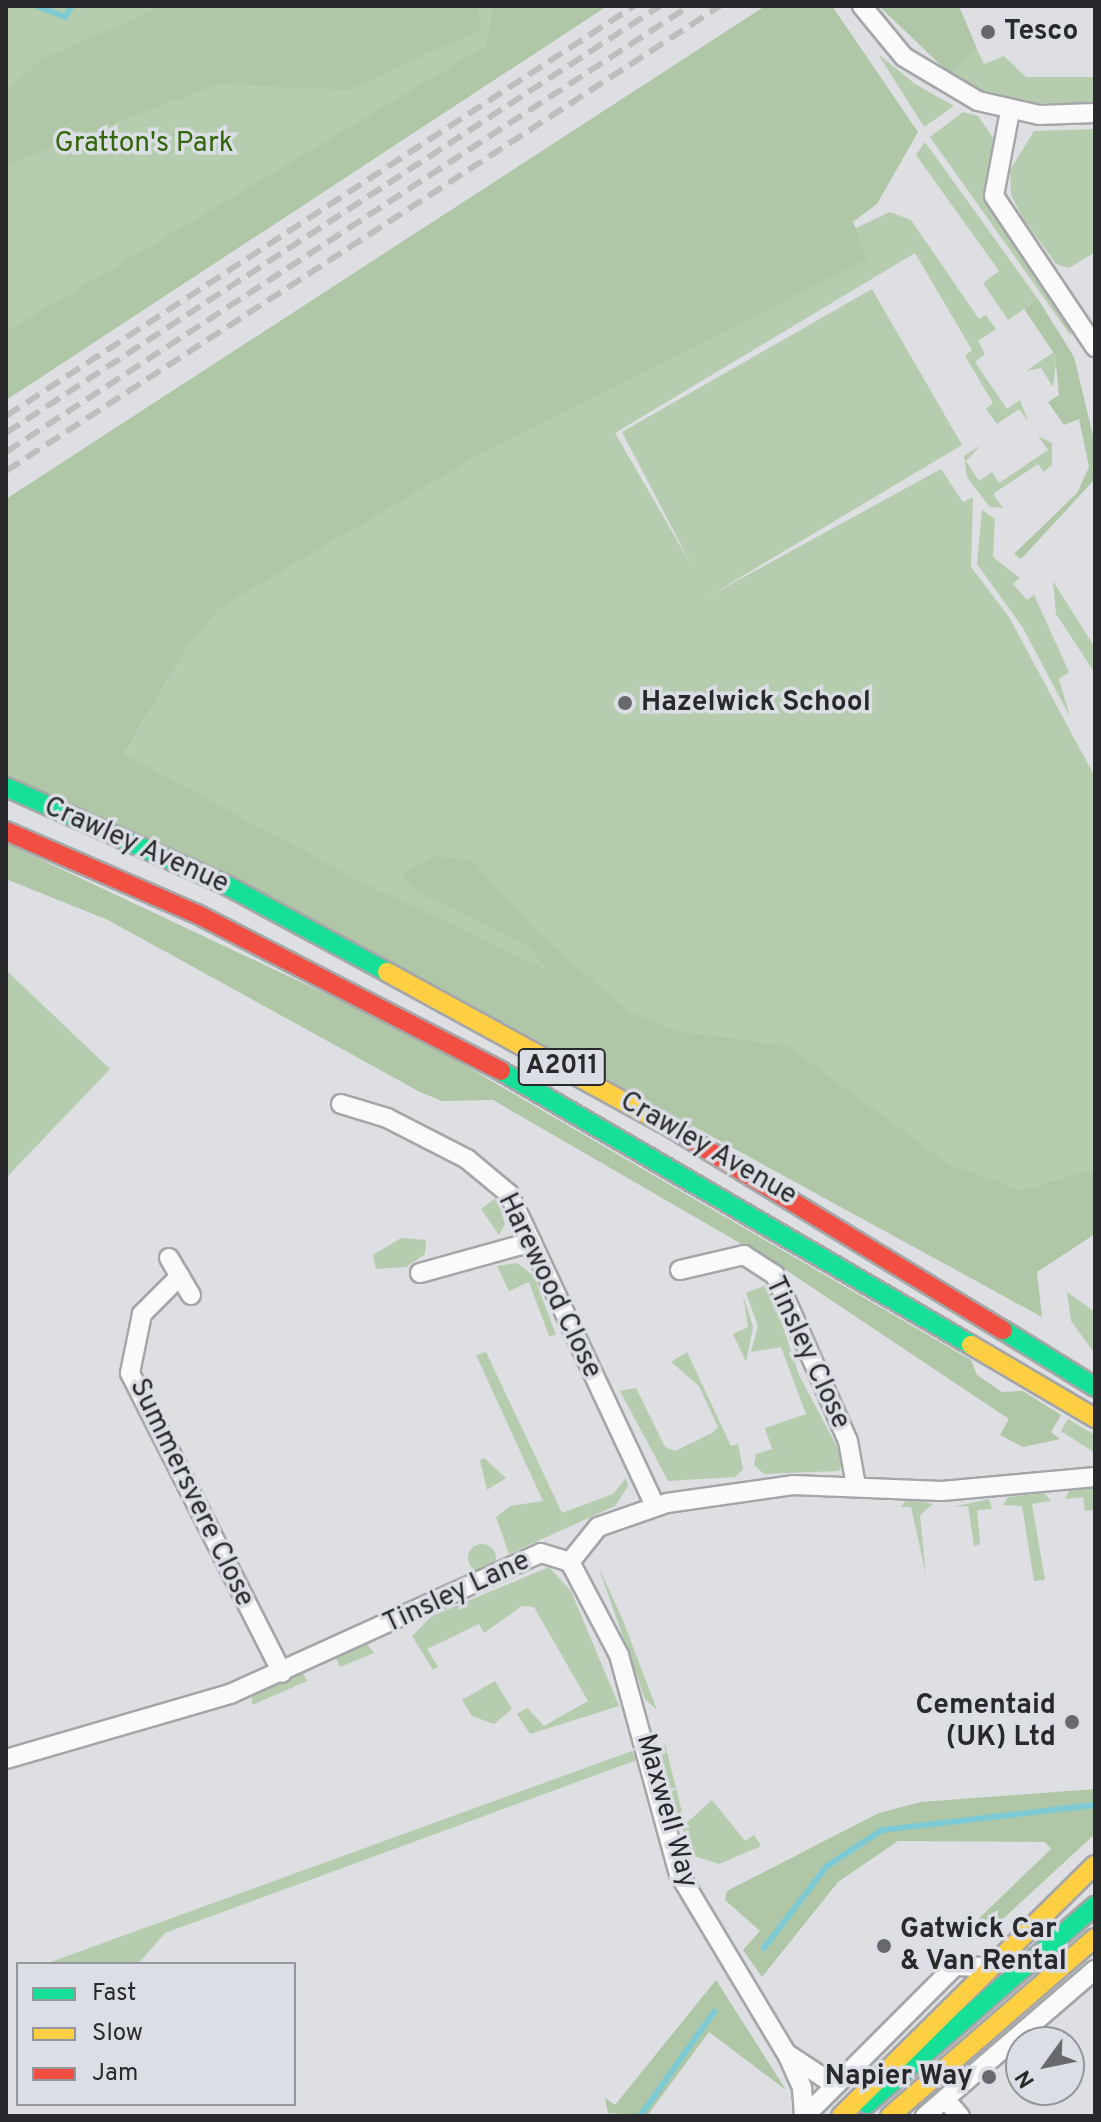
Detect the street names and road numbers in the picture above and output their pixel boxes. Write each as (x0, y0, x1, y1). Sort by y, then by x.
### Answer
street label: Crawley Avenue (38, 790, 234, 902)
road number: A2011 (516, 1045, 608, 1089)
street label: Crawley Avenue (613, 1085, 803, 1213)
street label: Harewood Close (490, 1188, 608, 1384)
street label: Tinsley Close (757, 1271, 857, 1435)
street label: Summersvere Close (121, 1373, 261, 1613)
street label: Tinsley Lane (379, 1544, 535, 1642)
street label: Maxwell Way (628, 1730, 704, 1892)

